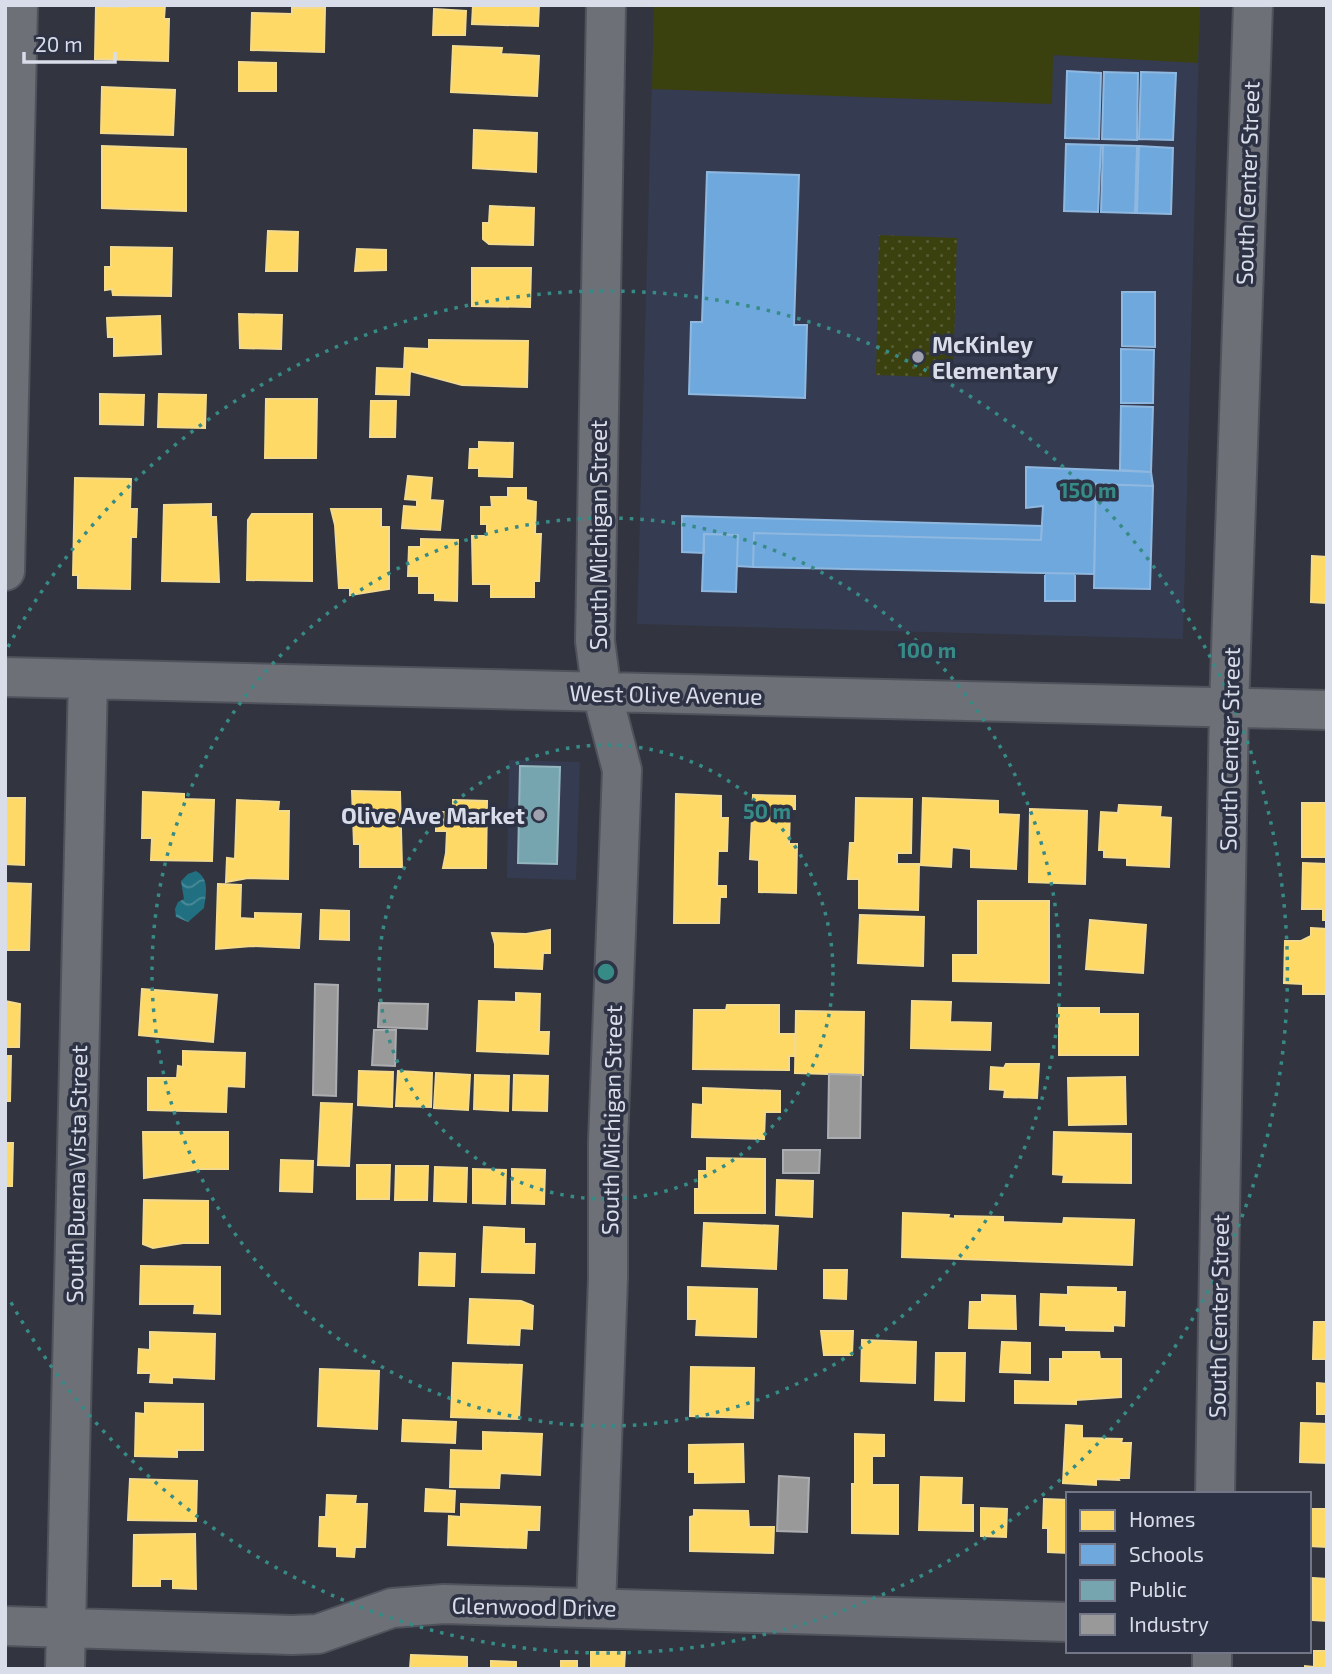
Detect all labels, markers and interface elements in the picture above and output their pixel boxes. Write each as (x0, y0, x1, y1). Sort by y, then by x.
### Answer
scale bar (24, 21, 116, 65)
text: 20 m (35, 31, 83, 56)
street label: South Center Street (1229, 80, 1265, 285)
place label: McKinley Elementary (932, 330, 1058, 384)
marker: McKinley Elementary (910, 349, 926, 365)
street label: South Michigan Street (584, 420, 612, 650)
text: 150 m (1060, 477, 1116, 502)
text: 100 m (898, 637, 956, 662)
street label: South Center Street (1213, 647, 1245, 851)
street label: West Olive Avenue (569, 678, 763, 710)
text: 50 m (743, 798, 791, 823)
place label: Olive Ave Market (341, 801, 525, 829)
marker: Olive Ave Market (531, 807, 547, 823)
centre of rings (594, 960, 618, 984)
street label: South Michigan Street (595, 1004, 627, 1235)
street label: South Buena Vista Street (60, 1044, 92, 1303)
street label: South Center Street (1202, 1214, 1234, 1418)
legend (1066, 1492, 1311, 1653)
text: Homes (1129, 1506, 1195, 1531)
text: Schools (1129, 1541, 1204, 1566)
text: Public (1129, 1576, 1187, 1601)
street label: Glenwood Drive (451, 1591, 617, 1621)
text: Industry (1129, 1611, 1209, 1636)

